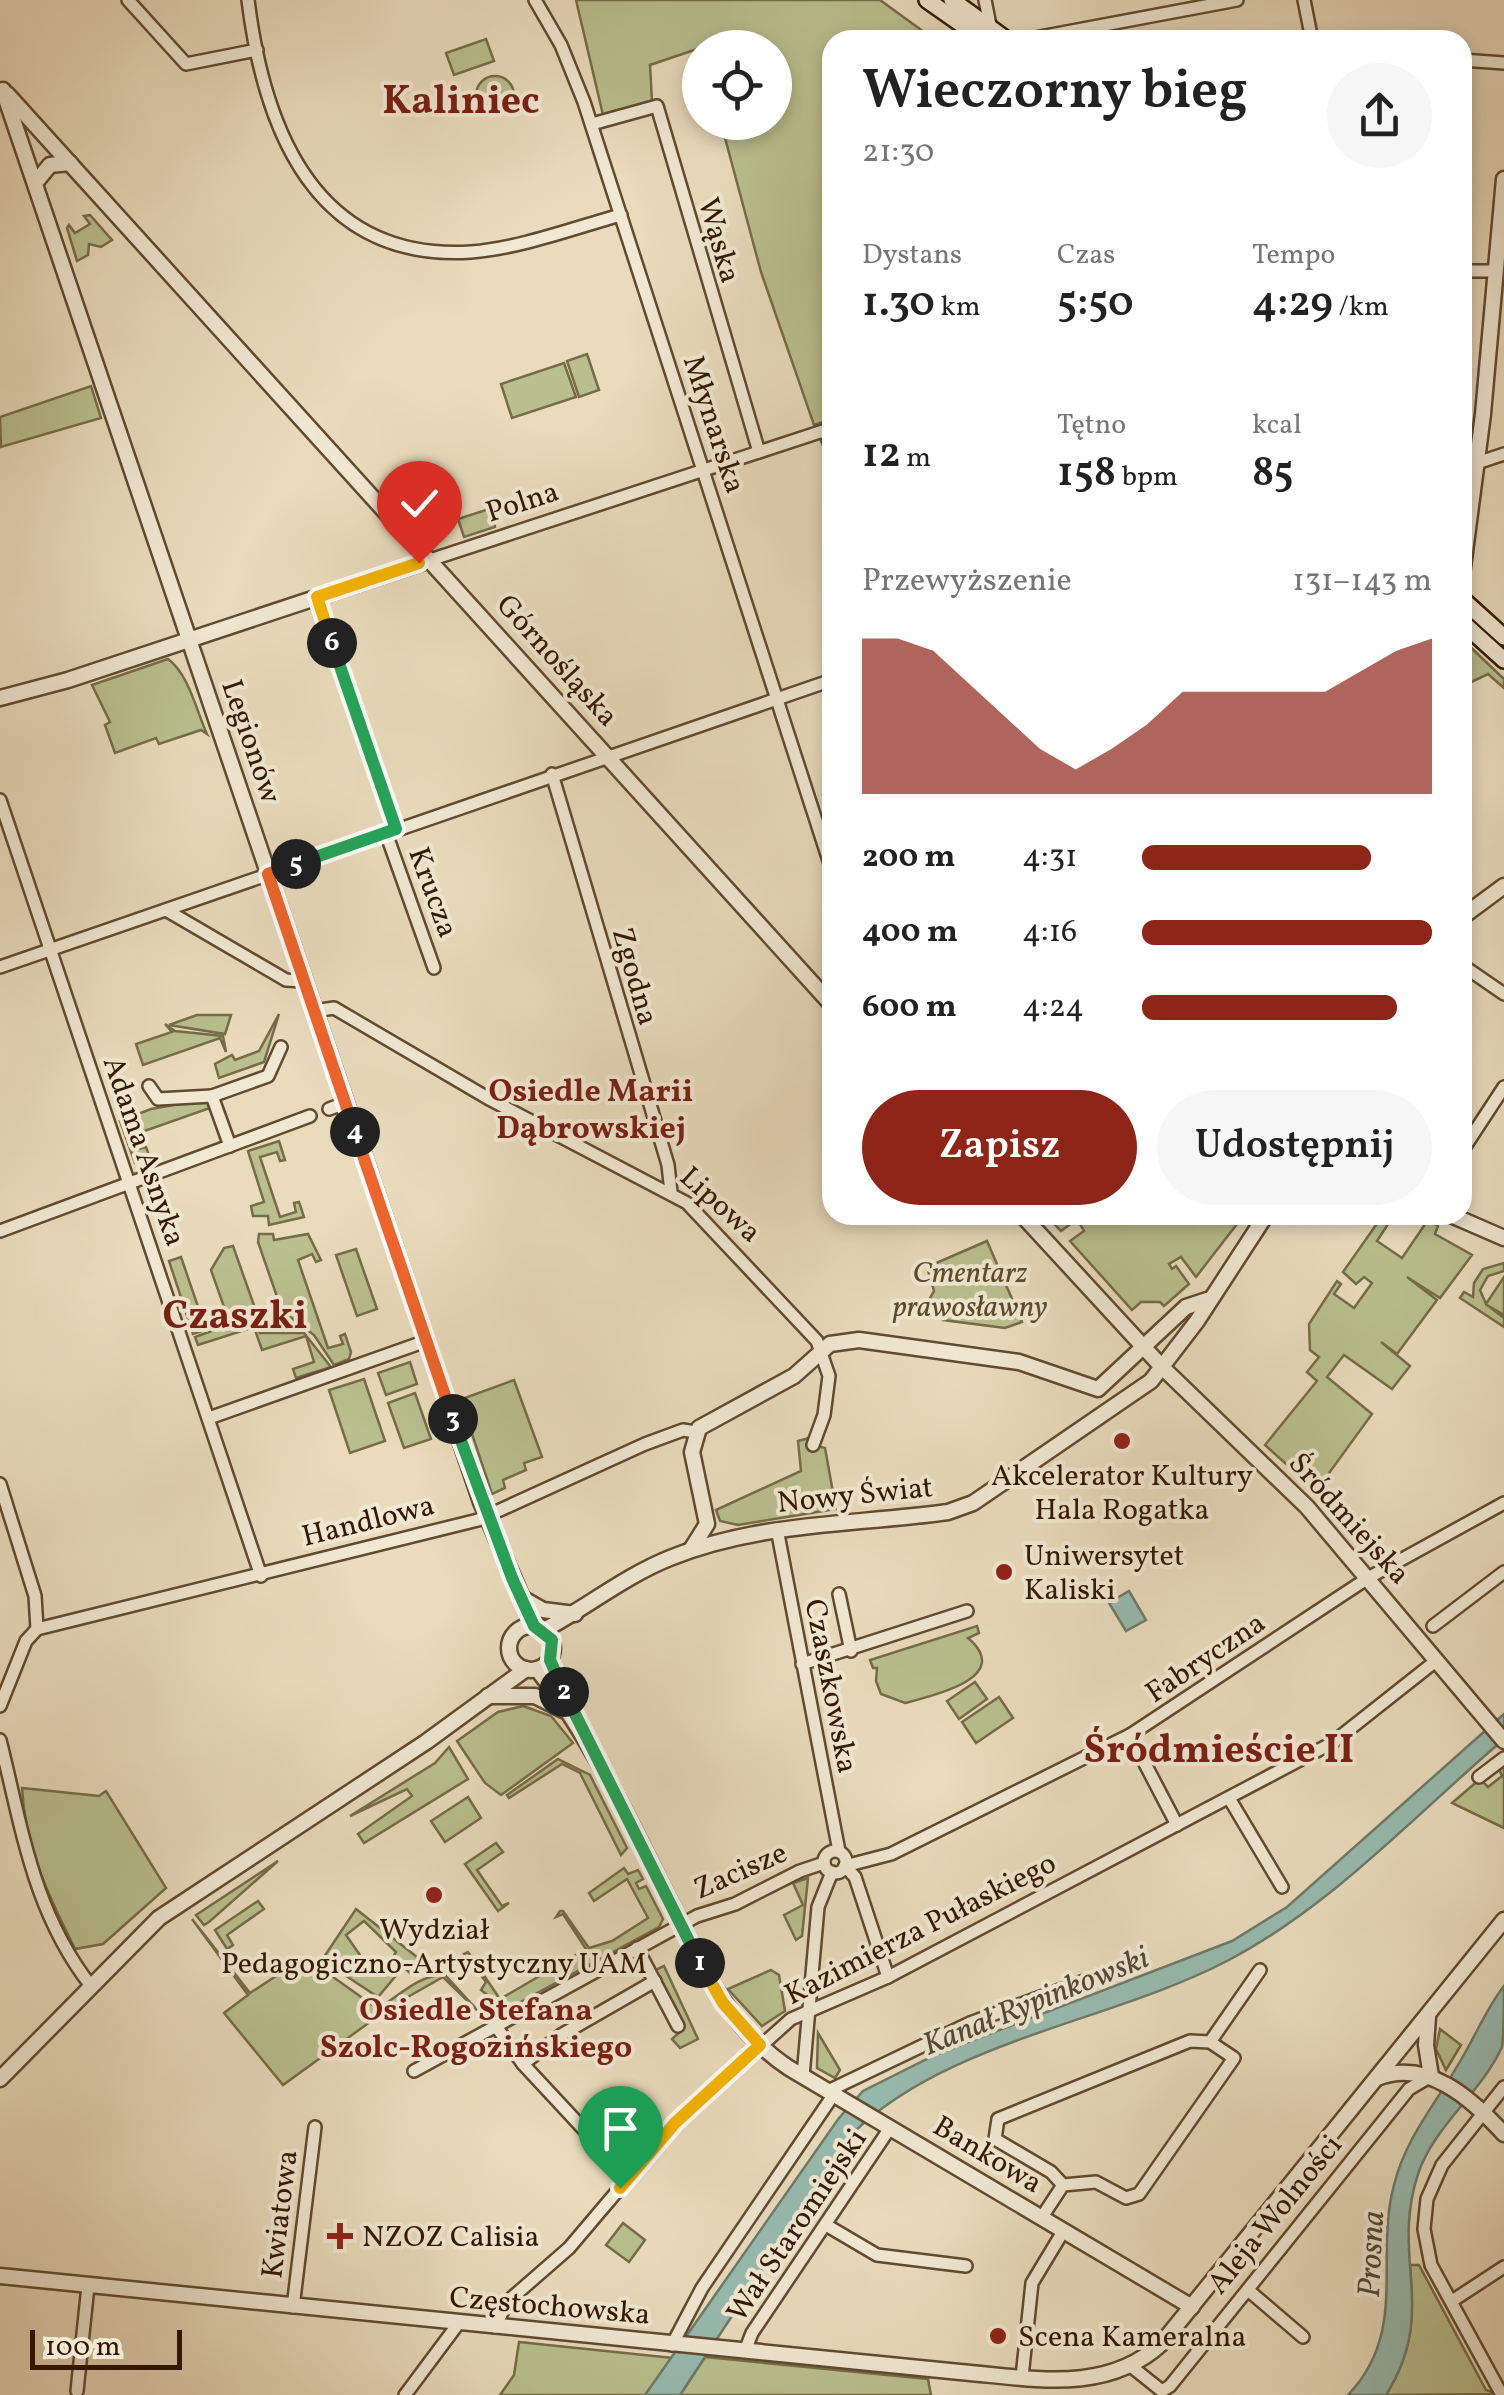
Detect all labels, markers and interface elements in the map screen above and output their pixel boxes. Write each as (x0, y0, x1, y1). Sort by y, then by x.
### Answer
map controls (682, 30, 792, 140)
button: locate (682, 30, 792, 140)
text: Wieczorny bieg (862, 55, 1248, 131)
button: share (1327, 63, 1432, 168)
district label: Kaliniec (382, 75, 540, 131)
text: 21:30 (862, 131, 934, 175)
street label: Wąska (686, 193, 750, 288)
text: Dystans (862, 236, 962, 275)
text: Czas (1057, 236, 1115, 275)
text: Tempo (1252, 236, 1335, 275)
text: 1.30 (862, 275, 935, 334)
text: 5:50 (1057, 275, 1134, 334)
text: 4:29 (1252, 275, 1333, 334)
text: km (935, 288, 981, 327)
text: /km (1333, 288, 1389, 327)
street label: Młynarska (671, 350, 755, 499)
text: Tętno (1057, 406, 1126, 445)
text: kcal (1252, 406, 1302, 445)
text: 12 (862, 426, 901, 485)
text: m (901, 439, 931, 478)
text: 158 (1057, 445, 1116, 504)
text: 85 (1252, 445, 1294, 504)
text: bpm (1116, 458, 1178, 497)
pin (377, 461, 462, 564)
street label: Polna (481, 471, 564, 534)
icon: check (392, 476, 447, 531)
text: Przewyższenie (862, 560, 1072, 604)
text: 131–143 m (1292, 560, 1432, 604)
street label: Górnośląska (486, 586, 627, 737)
pin: 6 (307, 618, 357, 668)
text: 6 (324, 623, 340, 662)
street label: Legionów (209, 674, 291, 809)
text: 200 m (862, 836, 956, 880)
text: 4:31 (1022, 836, 1078, 880)
pin: 5 (271, 839, 321, 889)
street label: Krucza (396, 842, 468, 944)
text: 5 (289, 844, 303, 883)
text: 400 m (862, 911, 958, 955)
text: 4:16 (1022, 911, 1077, 955)
street label: Zgodna (600, 923, 668, 1030)
text: 600 m (862, 986, 957, 1030)
text: 4:24 (1022, 986, 1084, 1030)
street label: Adama Asnyka (91, 1051, 195, 1252)
district label: Osiedle Marii Dąbrowskiej (489, 1071, 693, 1152)
button: Zapisz (862, 1090, 1137, 1205)
button: Udostępnij (1157, 1090, 1432, 1205)
pin: 4 (330, 1107, 380, 1157)
text: 4 (347, 1112, 363, 1151)
street label: Lipowa (670, 1157, 770, 1253)
park label: Cmentarz prawosławny (893, 1253, 1047, 1329)
district label: Czaszki (162, 1290, 308, 1346)
pin: 3 (428, 1394, 478, 1444)
text: 3 (446, 1399, 460, 1438)
marker: Akcelerator Kultury Hala Rogatka (1111, 1430, 1133, 1452)
street label: Śródmiejska (1278, 1444, 1419, 1594)
place label: Akcelerator Kultury Hala Rogatka (991, 1456, 1253, 1532)
street label: Nowy Świat (775, 1467, 935, 1525)
street label: Handlowa (298, 1485, 439, 1559)
place label: Uniwersytet Kaliski (1024, 1536, 1184, 1612)
marker: Uniwersytet Kaliski (993, 1561, 1015, 1583)
street label: Czaszkowska (793, 1596, 867, 1777)
street label: Fabryczna (1138, 1603, 1274, 1714)
pin: 2 (539, 1667, 589, 1717)
text: 2 (557, 1672, 571, 1711)
district label: Śródmieście II (1084, 1724, 1354, 1780)
street label: Zacisze (687, 1833, 794, 1911)
street label: Kazimierza Pułaskiego (778, 1843, 1064, 2017)
marker: Wydział Pedagogiczno-Artystyczny UAM (423, 1884, 445, 1906)
place label: Wydział Pedagogiczno-Artystyczny UAM (221, 1910, 647, 1986)
water label: Kanał Rypinkowski (916, 1937, 1157, 2068)
pin: 1 (675, 1938, 725, 1988)
text: 1 (694, 1943, 706, 1982)
district label: Osiedle Stefana Szolc-Rogozińskiego (320, 1990, 632, 2071)
pin (578, 2086, 663, 2189)
icon: arrive (593, 2101, 648, 2156)
street label: Bankowa (924, 2106, 1050, 2205)
street label: Wał Staromiejski (717, 2121, 878, 2331)
street label: Aleja Wolności (1198, 2127, 1353, 2304)
street label: Kwiatowa (252, 2148, 310, 2281)
water label: Prosna (1349, 2209, 1397, 2299)
place label: NZOZ Calisia (362, 2217, 539, 2259)
marker: NZOZ Calisia (327, 2223, 353, 2249)
street label: Częstochowska (448, 2277, 652, 2337)
place label: Scena Kameralna (1018, 2317, 1246, 2359)
scale bar (30, 2325, 182, 2370)
marker: Scena Kameralna (987, 2325, 1009, 2347)
text: 100 m (45, 2328, 120, 2367)

